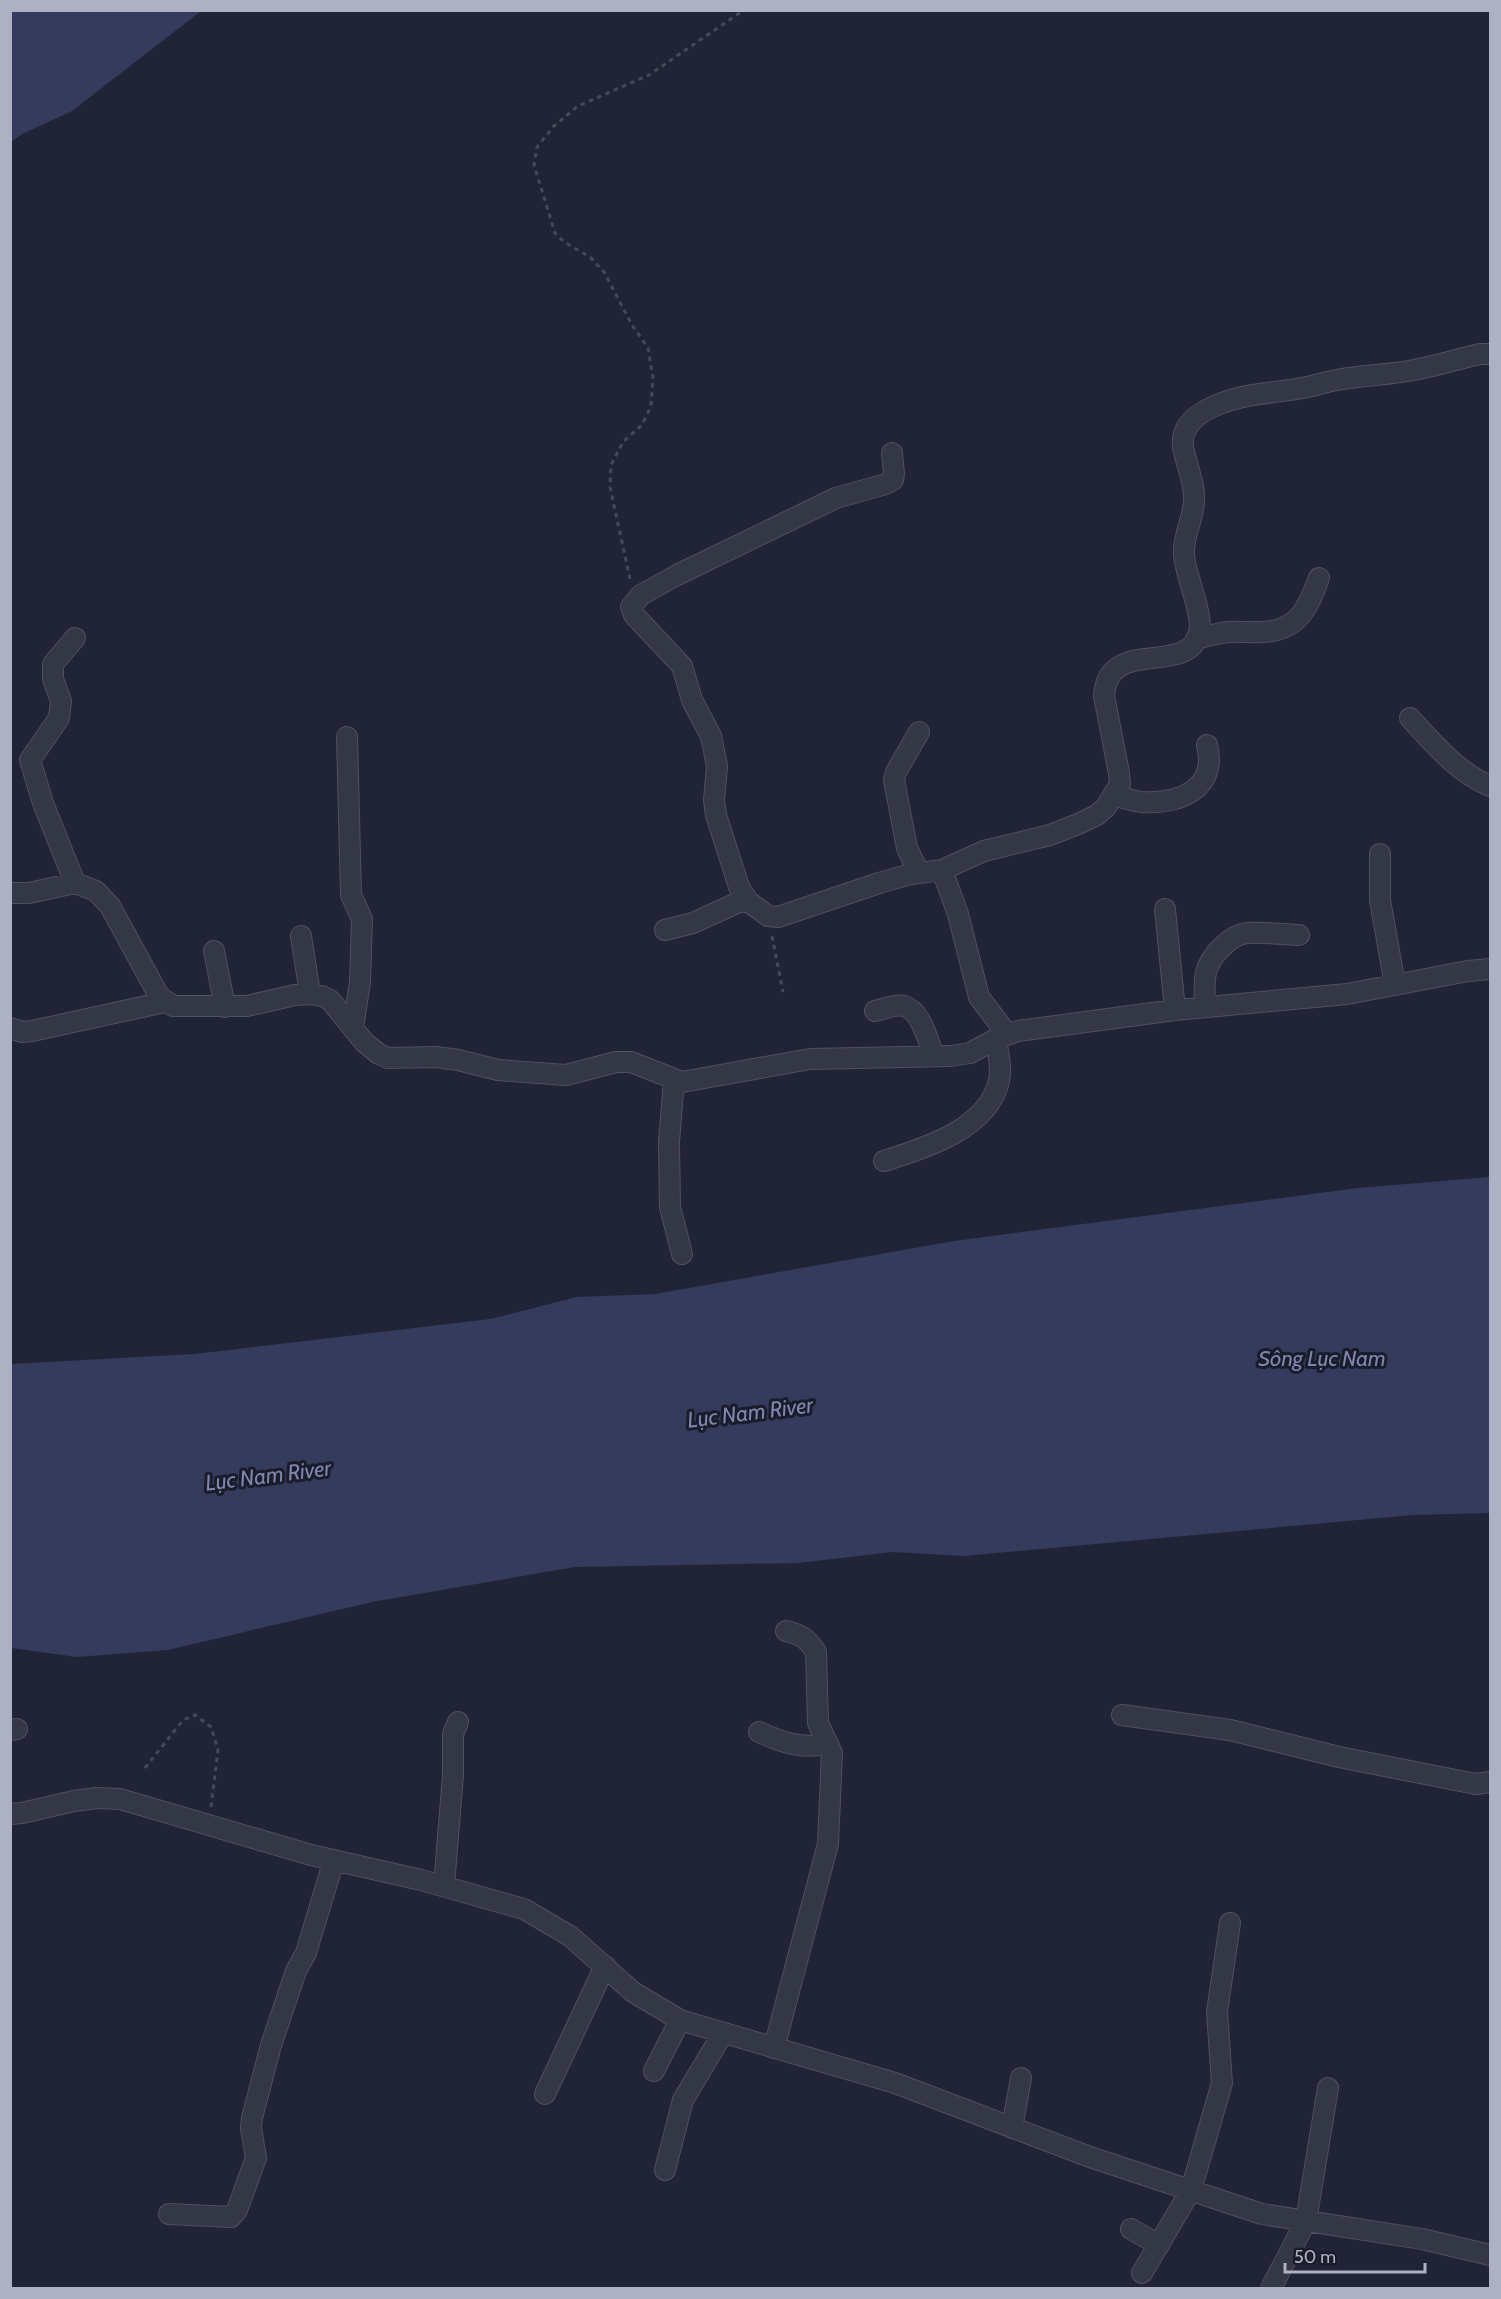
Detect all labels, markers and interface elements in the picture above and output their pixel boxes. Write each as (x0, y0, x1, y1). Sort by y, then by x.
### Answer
water label: Sông Lục Nam (1258, 1345, 1386, 1372)
water label: Lục Nam River (686, 1391, 816, 1434)
water label: Lục Nam River (204, 1454, 334, 1497)
scale bar (1285, 2236, 1424, 2274)
text: 50 m (1294, 2246, 1336, 2268)

